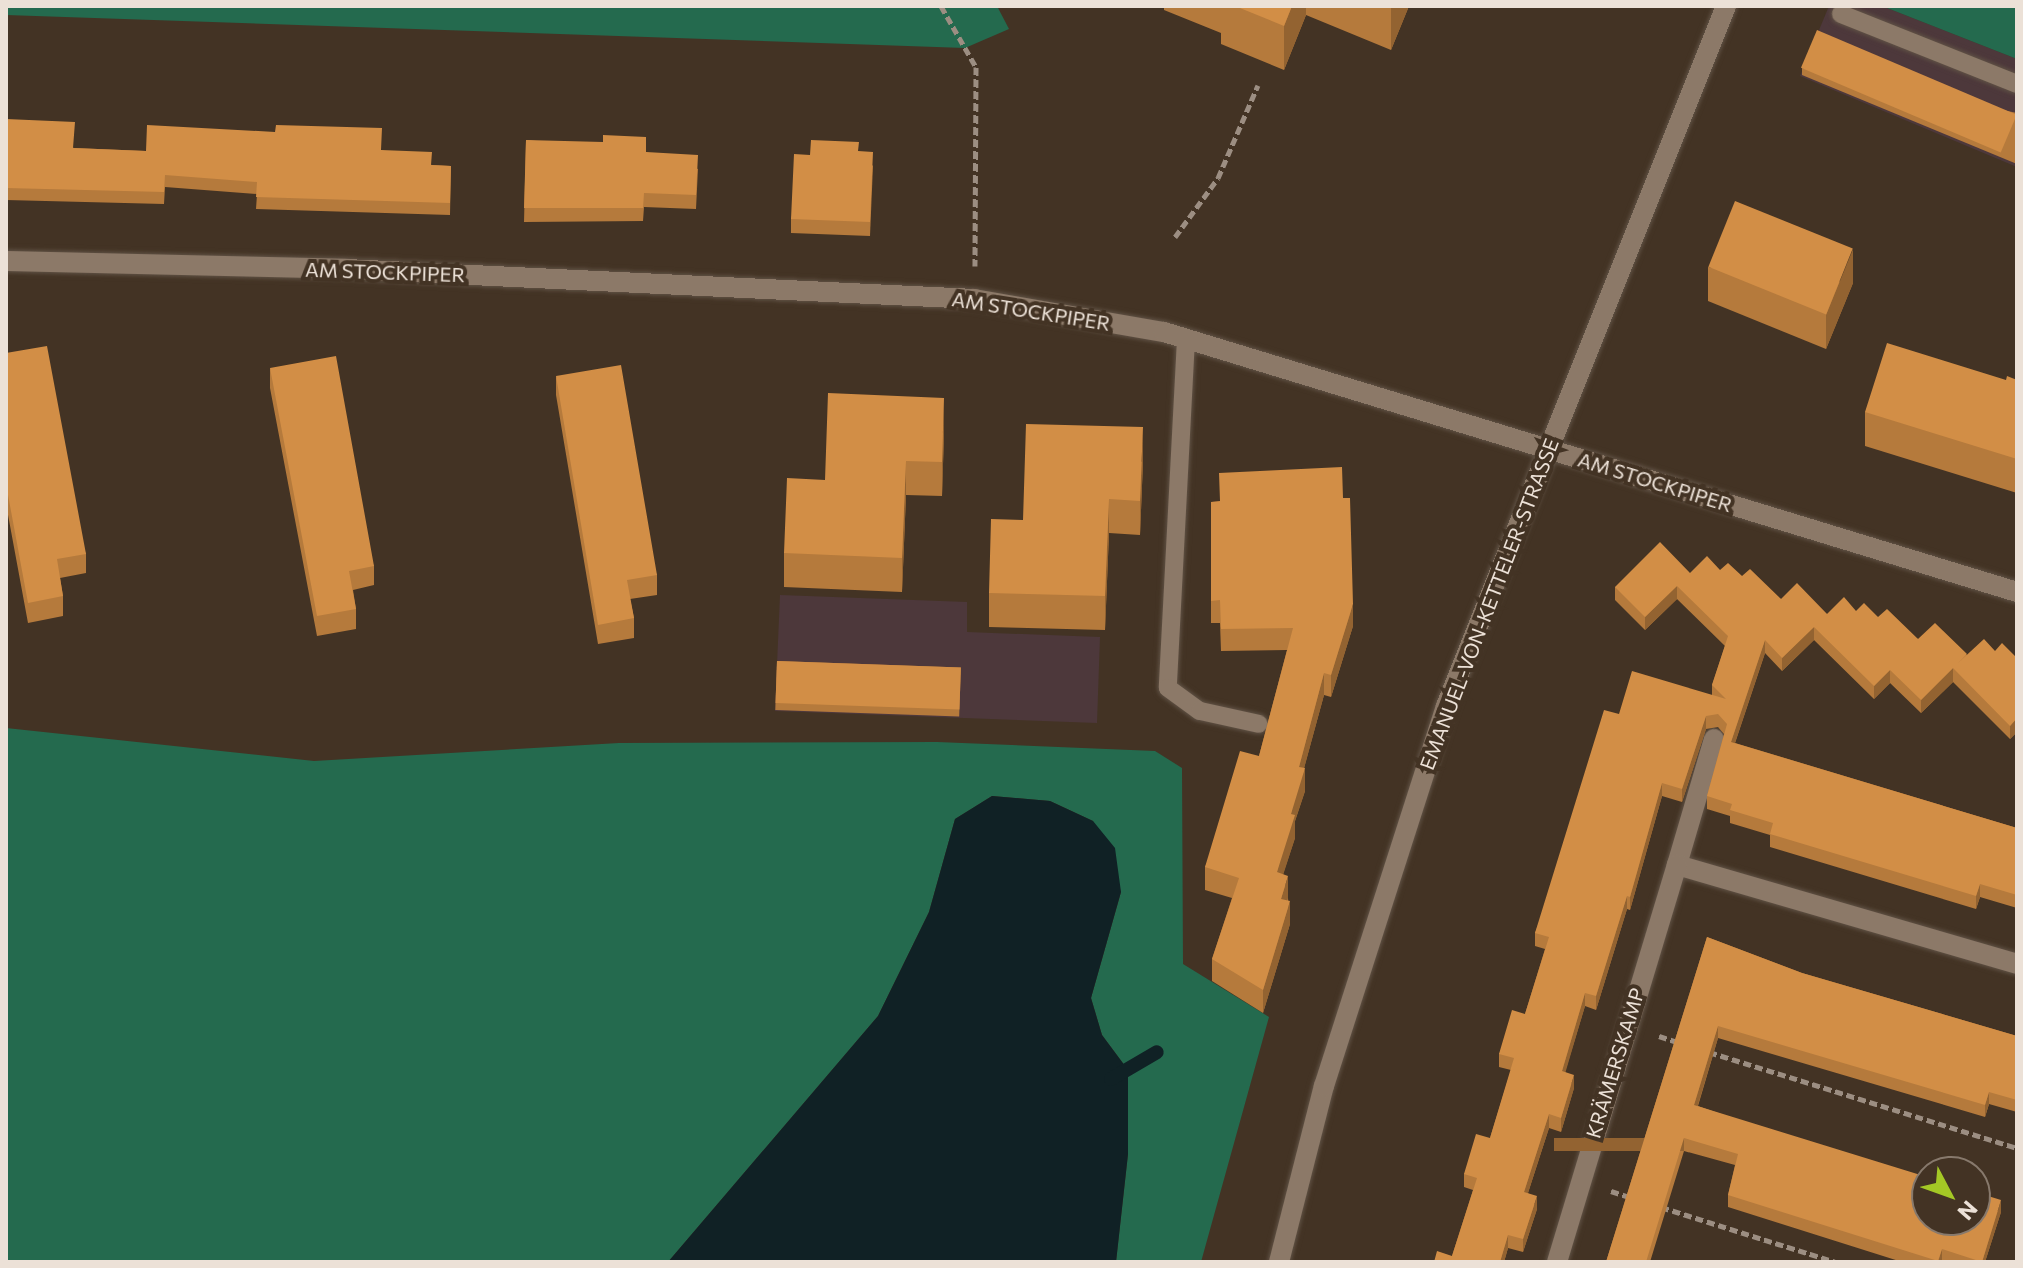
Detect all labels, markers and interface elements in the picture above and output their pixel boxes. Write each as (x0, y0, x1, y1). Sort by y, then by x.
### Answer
street label: AM STOCKPIPER (305, 257, 465, 287)
street label: AM STOCKPIPER (950, 287, 1112, 335)
street label: EMANUEL-VON-KETTELER-STRASSE (1415, 435, 1563, 773)
street label: AM STOCKPIPER (1575, 447, 1735, 517)
street label: KRÄMERSKAMP (1581, 985, 1649, 1141)
north arrow (1911, 1156, 1991, 1236)
text: N (1952, 1196, 1984, 1226)

